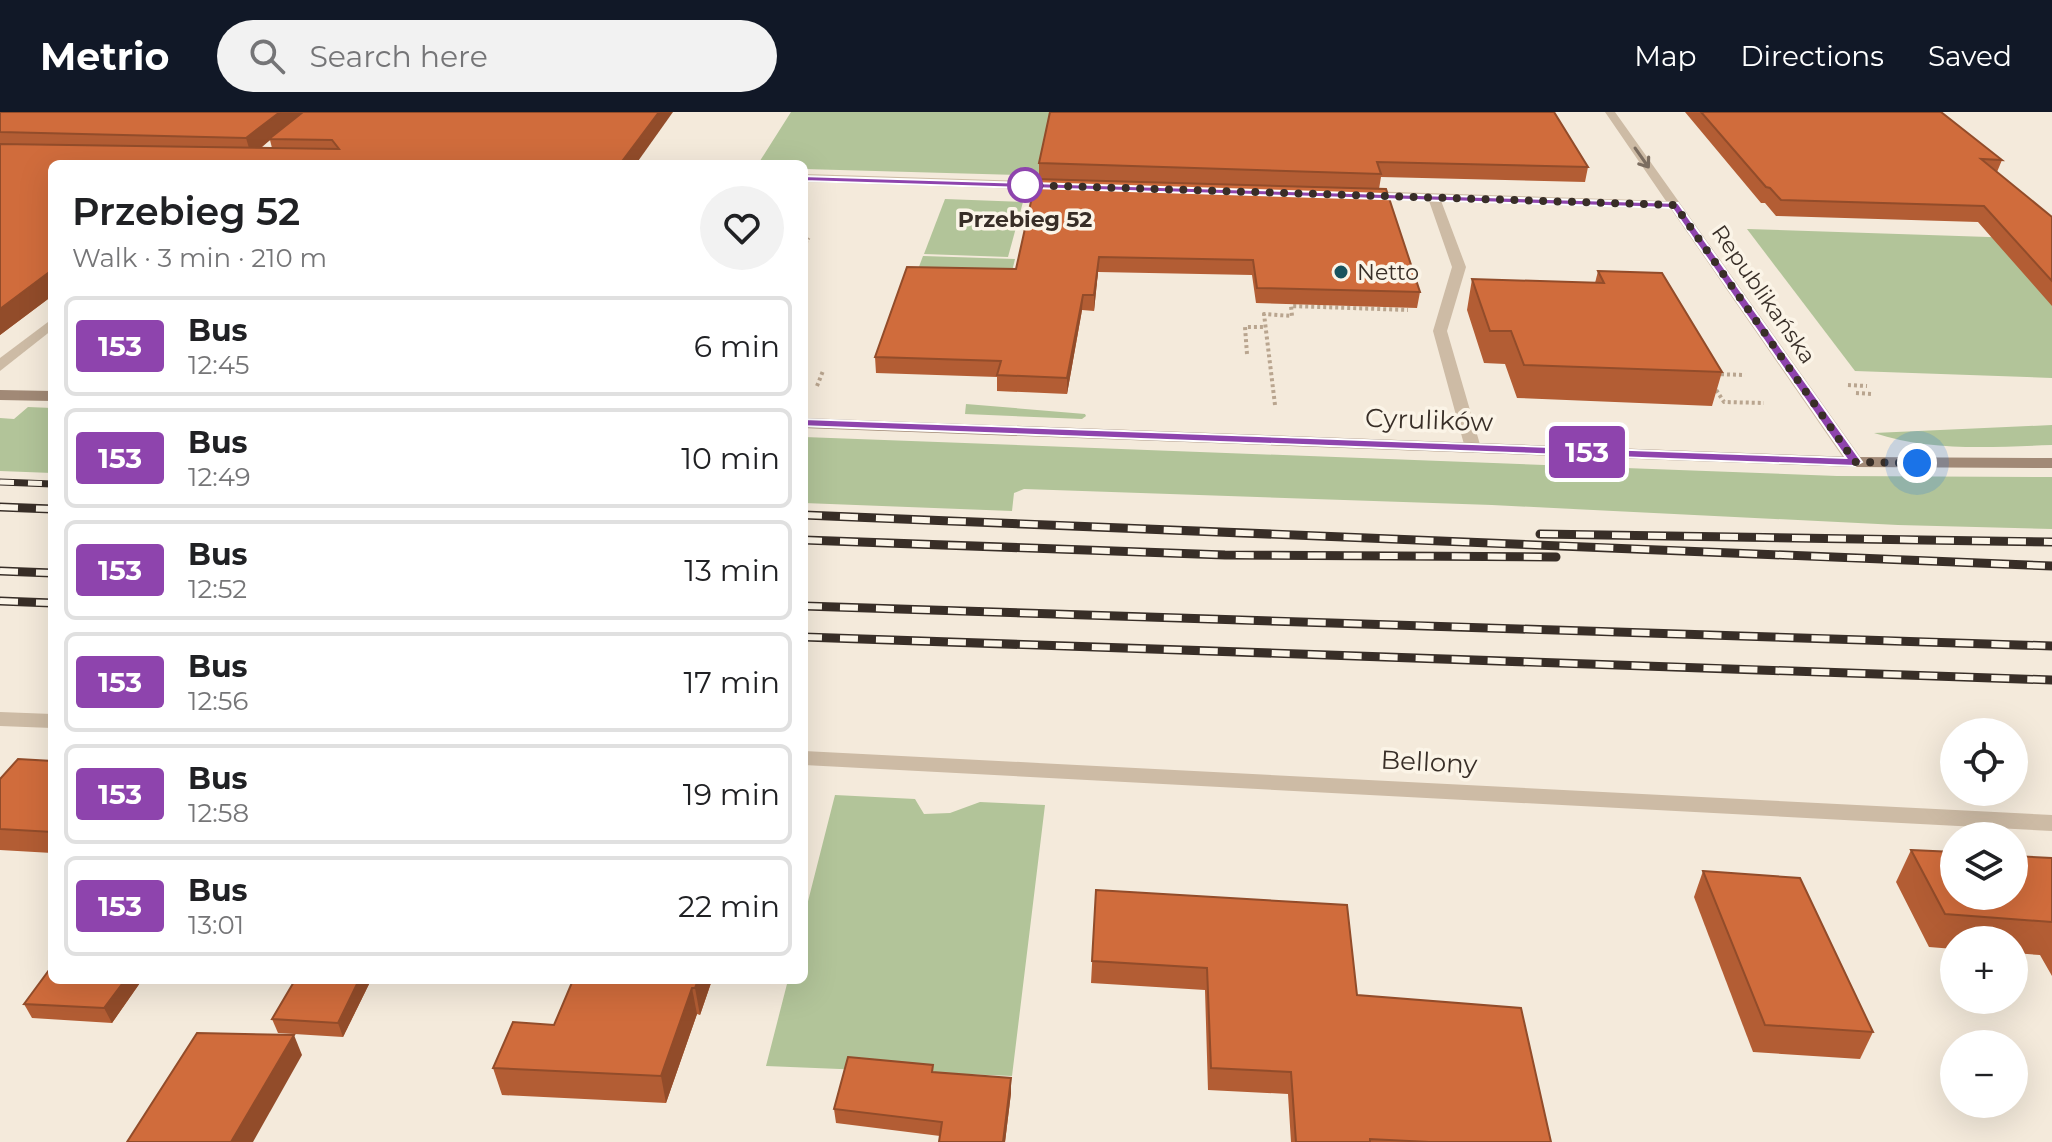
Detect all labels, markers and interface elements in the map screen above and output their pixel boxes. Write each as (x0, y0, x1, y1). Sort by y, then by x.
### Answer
search box (217, 20, 777, 92)
text: Metrio (40, 33, 169, 80)
icon: search (245, 34, 289, 78)
text: Search here (309, 38, 488, 75)
text: Map (1634, 39, 1696, 73)
text: Directions (1740, 39, 1884, 73)
text: Saved (1928, 39, 2012, 73)
one-way arrow (1634, 147, 1650, 169)
marker: Przebieg 52 (1008, 168, 1042, 202)
button: heart (700, 186, 784, 270)
text: Przebieg 52 (72, 188, 300, 235)
place label: Przebieg 52 (958, 206, 1092, 233)
street label: Republikańska (1706, 220, 1821, 369)
text: Walk · 3 min · 210 m (72, 242, 327, 274)
place label: Netto (1357, 259, 1419, 286)
marker: Netto (1332, 263, 1350, 281)
text: Bus (188, 312, 248, 349)
text: 6 min (694, 328, 780, 365)
text: 153 (98, 329, 142, 363)
text: 12:45 (188, 349, 250, 381)
street label: Cyrulików (1364, 402, 1494, 438)
text: Bus (188, 424, 248, 461)
line badge: 153 (1541, 426, 1633, 478)
text: 153 (1565, 435, 1609, 469)
text: 10 min (681, 440, 780, 477)
text: 153 (98, 441, 142, 475)
your location (1897, 443, 1937, 483)
text: 12:49 (188, 461, 251, 493)
text: Bus (188, 536, 248, 573)
text: 13 min (684, 552, 780, 589)
text: 153 (98, 553, 142, 587)
text: 12:52 (188, 573, 247, 605)
text: Bus (188, 648, 248, 685)
text: 17 min (683, 664, 780, 701)
text: 153 (98, 665, 142, 699)
text: 12:56 (188, 685, 248, 717)
map controls (1940, 718, 2028, 1118)
button: locate (1940, 718, 2028, 806)
street label: Bellony (1380, 743, 1479, 781)
text: Bus (188, 760, 248, 797)
text: 19 min (683, 776, 780, 813)
text: 153 (98, 777, 142, 811)
text: 12:58 (188, 797, 249, 829)
button: layers (1940, 822, 2028, 910)
text: Bus (188, 872, 248, 909)
text: 22 min (678, 888, 780, 925)
text: 153 (98, 889, 142, 923)
text: 13:01 (188, 909, 244, 941)
button: + (1940, 926, 2028, 1014)
button: − (1940, 1030, 2028, 1118)

